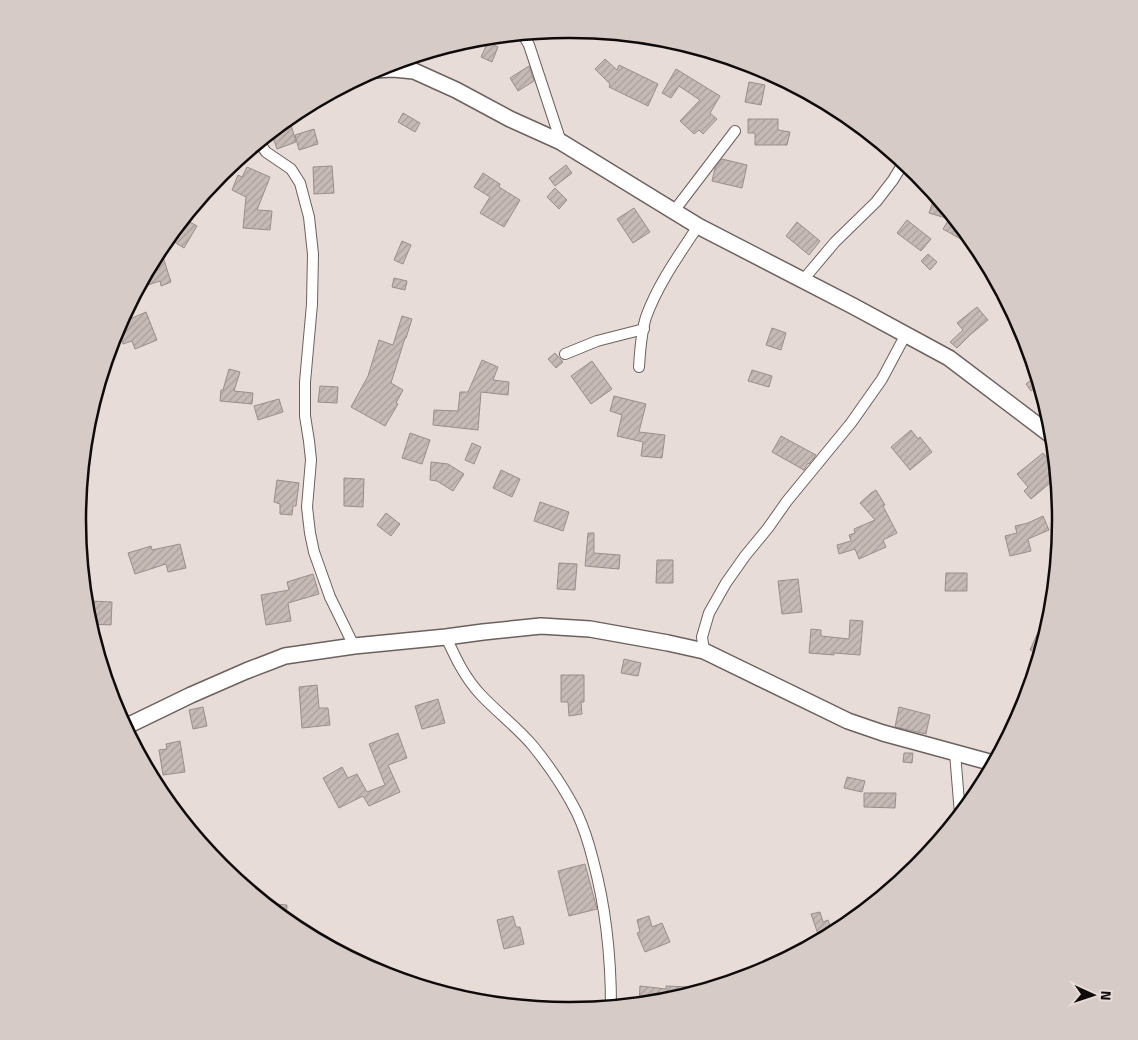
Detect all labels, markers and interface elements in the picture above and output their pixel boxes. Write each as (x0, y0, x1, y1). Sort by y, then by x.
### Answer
north arrow (1068, 970, 1118, 1020)
text: N (1096, 990, 1117, 1001)

